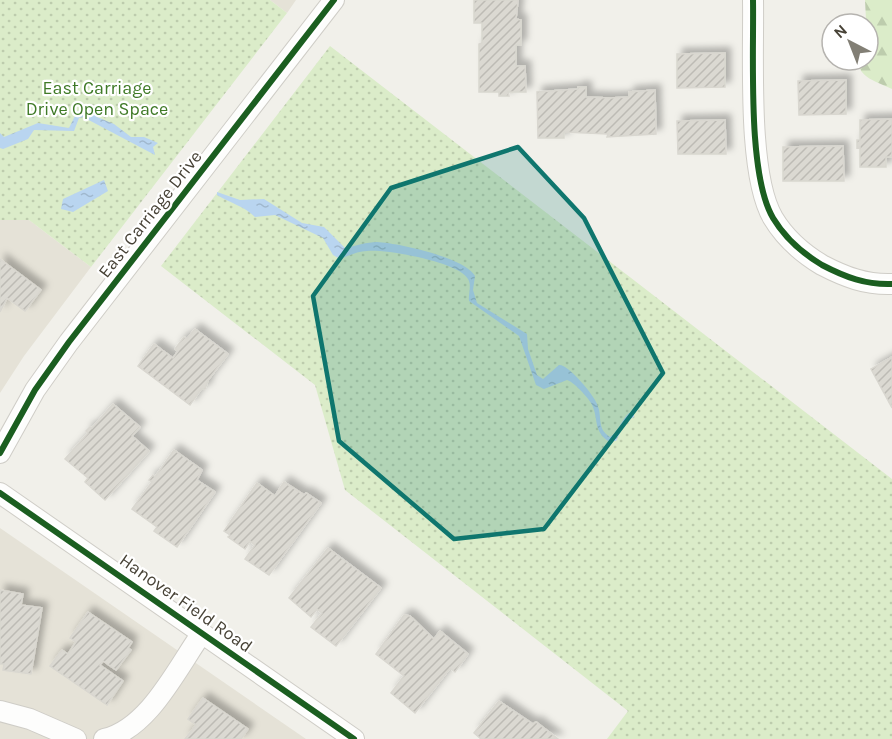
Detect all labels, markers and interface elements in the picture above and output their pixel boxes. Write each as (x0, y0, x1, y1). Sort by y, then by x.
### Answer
north arrow (820, 12, 880, 72)
text: N (830, 20, 851, 42)
park label: East Carriage Drive Open Space (26, 77, 168, 120)
street label: East Carriage Drive (93, 146, 207, 282)
street label: Hanover Field Road (115, 549, 257, 657)

